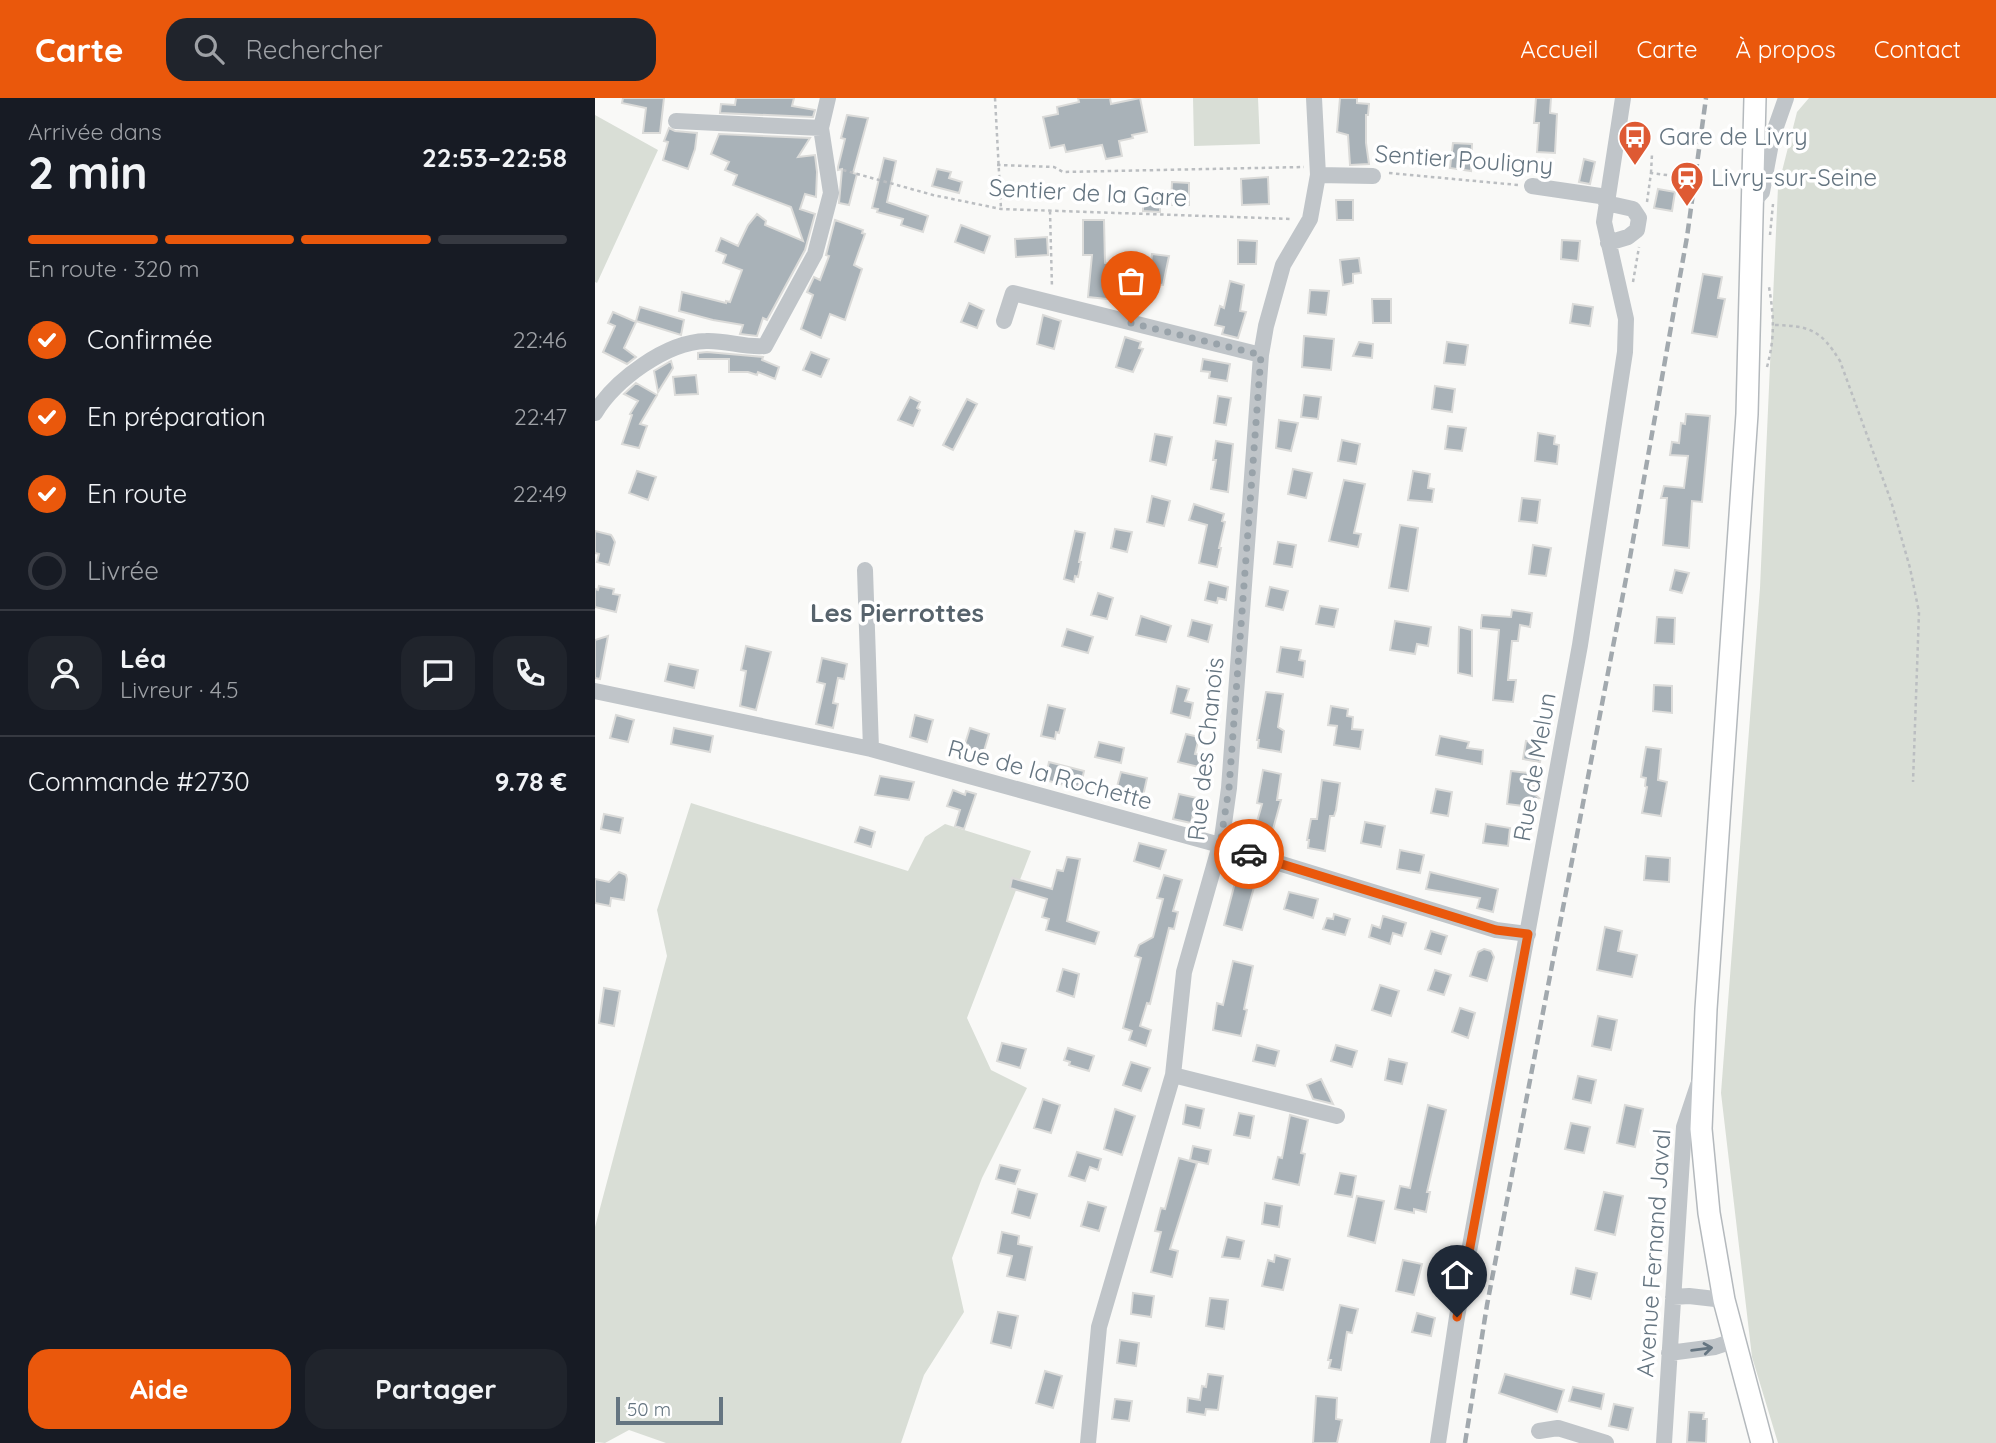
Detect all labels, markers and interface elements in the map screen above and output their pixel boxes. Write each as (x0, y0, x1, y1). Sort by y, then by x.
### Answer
search box (166, 18, 656, 81)
text: Carte (35, 29, 124, 70)
icon: search (190, 30, 228, 68)
text: Rechercher (246, 33, 383, 66)
text: Accueil (1520, 34, 1599, 64)
text: Carte (1637, 34, 1698, 64)
text: À propos (1736, 34, 1836, 64)
text: Contact (1874, 34, 1961, 64)
text: Arrivée dans (28, 117, 162, 146)
bus stop icon: Gare de Livry (1616, 118, 1654, 167)
place label: Gare de Livry (1659, 121, 1808, 151)
street label: Sentier Pouligny (1374, 138, 1554, 180)
text: 22:53–22:58 (422, 141, 567, 174)
text: 2 min (28, 143, 148, 201)
station icon: Livry-sur-Seine (1668, 159, 1706, 208)
place label: Livry-sur-Seine (1711, 162, 1877, 192)
street label: Sentier de la Gare (988, 172, 1188, 212)
pin (1101, 251, 1161, 323)
text: En route · 320 m (28, 254, 199, 283)
icon: bag (1112, 262, 1150, 300)
icon: check (28, 321, 66, 359)
text: Confirmée (87, 323, 213, 356)
text: 22:46 (513, 325, 567, 354)
icon: check (28, 398, 66, 436)
text: En préparation (87, 400, 266, 433)
text: 22:47 (514, 402, 567, 431)
icon: check (28, 475, 66, 513)
text: En route (87, 477, 187, 510)
text: 22:49 (513, 479, 567, 508)
text: Livrée (87, 554, 159, 587)
district label: Les Pierrottes (810, 596, 984, 629)
button: person (28, 636, 102, 710)
button: chat (401, 636, 475, 710)
button: phone (493, 636, 567, 710)
text: Léa (120, 642, 166, 675)
street label: Rue des Chanois (1180, 656, 1230, 842)
text: Livreur · 4.5 (120, 675, 238, 704)
street label: Rue de Melun (1506, 690, 1562, 844)
street label: Rue de la Rochette (945, 732, 1156, 816)
text: Commande #2730 (28, 765, 250, 798)
text: 9.78 € (495, 765, 567, 798)
courier (1214, 819, 1284, 889)
icon: car (1230, 835, 1268, 873)
street label: Avenue Fernand Javal (1629, 1128, 1677, 1378)
pin (1427, 1245, 1487, 1317)
icon: home (1438, 1256, 1476, 1294)
one-way arrow (1690, 1342, 1712, 1355)
button: Aide (28, 1349, 291, 1429)
button: Partager (305, 1349, 567, 1429)
scale bar (616, 1394, 723, 1426)
text: 50 m (627, 1397, 671, 1421)

